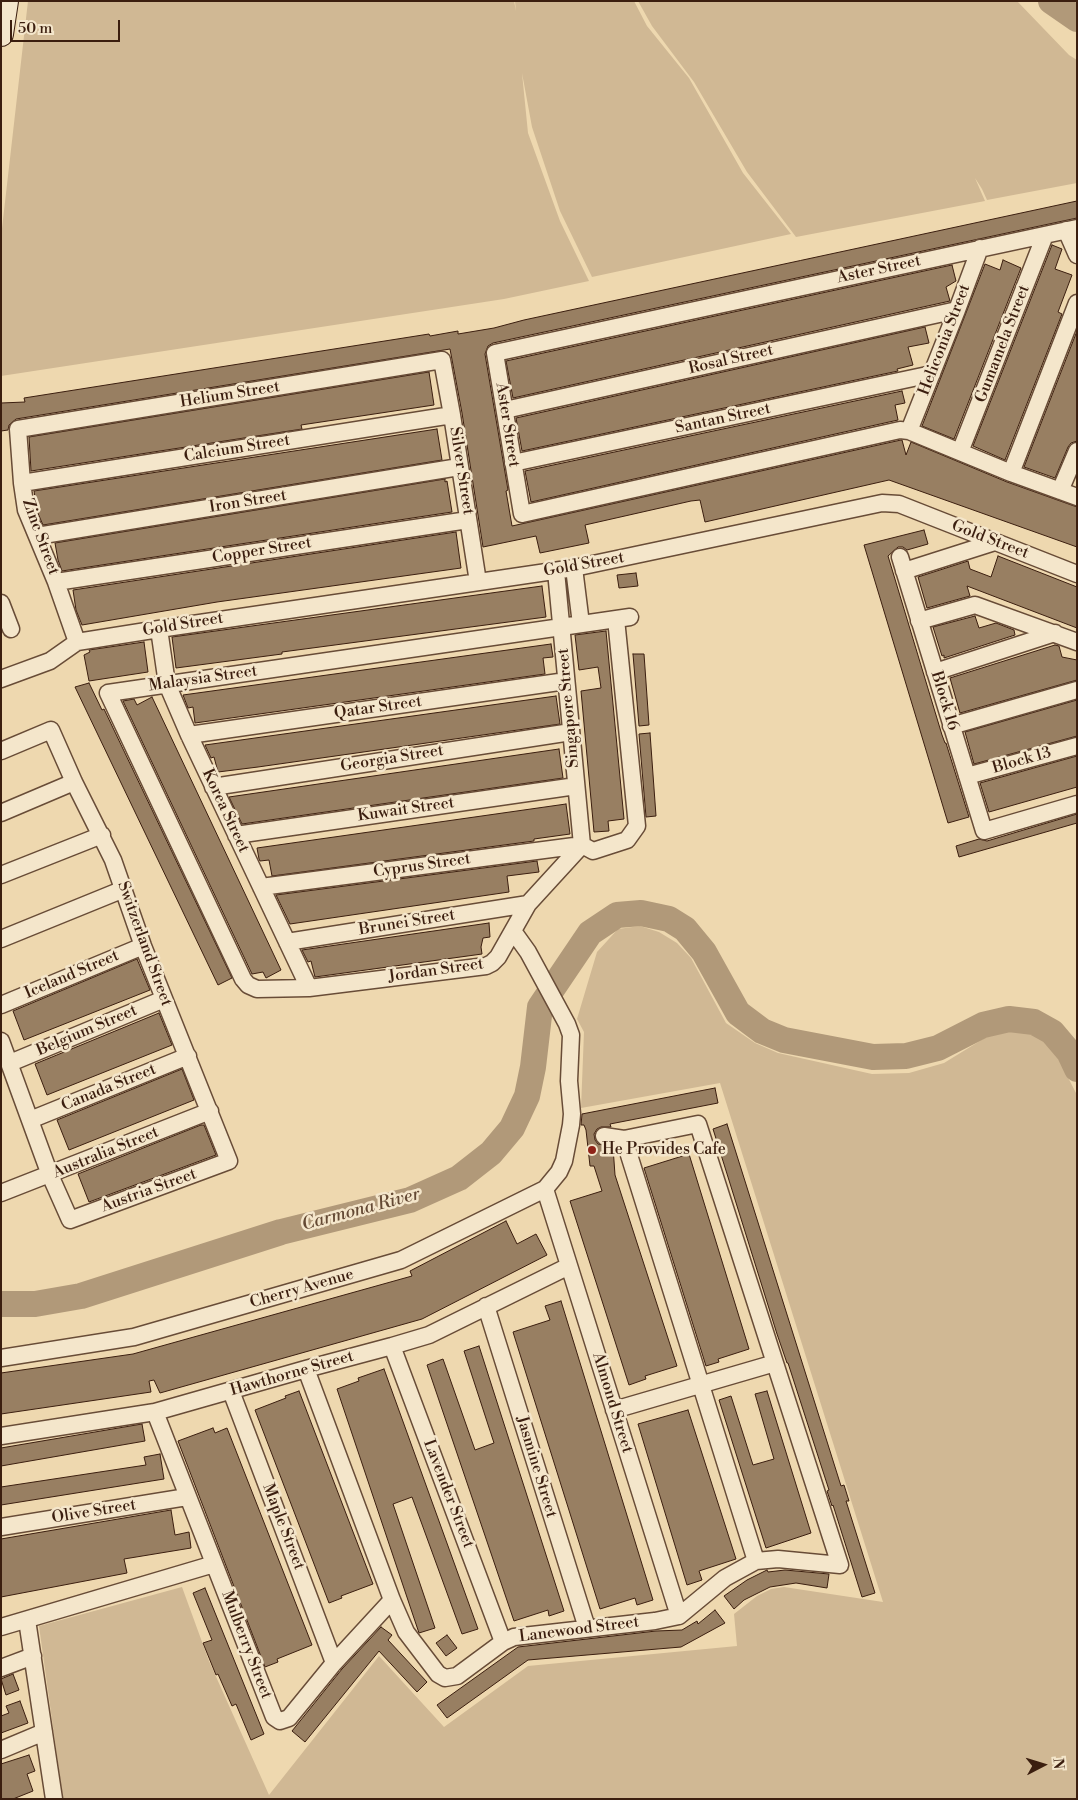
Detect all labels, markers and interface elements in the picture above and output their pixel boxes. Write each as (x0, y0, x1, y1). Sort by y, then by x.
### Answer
scale bar (12, 10, 122, 42)
text: 50 m (18, 19, 52, 38)
street label: Aster Street (835, 252, 923, 288)
street label: Heliconia Street (915, 282, 975, 398)
street label: Gumamela Street (972, 282, 1034, 406)
street label: Rosal Street (687, 341, 775, 379)
street label: Helium Street (179, 378, 281, 412)
street label: Aster Street (491, 381, 523, 469)
street label: Santan Street (674, 400, 772, 438)
street label: Silver Street (445, 426, 477, 516)
street label: Calcium Street (183, 431, 291, 467)
street label: Iron Street (208, 486, 288, 518)
street label: Zinc Street (17, 496, 63, 578)
street label: Gold Street (949, 516, 1031, 564)
street label: Copper Street (211, 534, 313, 568)
street label: Gold Street (542, 548, 626, 582)
street label: Gold Street (141, 609, 225, 641)
street label: Singapore Street (554, 647, 584, 769)
street label: Malaysia Street (147, 662, 259, 696)
street label: Block 16 (926, 669, 962, 733)
street label: Qatar Street (333, 692, 423, 724)
street label: Georgia Street (339, 741, 445, 777)
street label: Block 13 (990, 743, 1054, 779)
street label: Korea Street (197, 766, 253, 856)
street label: Kuwait Street (356, 794, 456, 826)
street label: Cyprus Street (372, 850, 472, 882)
street label: Switzerland Street (113, 879, 175, 1009)
street label: Brunei Street (357, 906, 457, 940)
street label: Iceland Street (22, 947, 122, 1003)
street label: Jordan Street (387, 955, 485, 987)
street label: Belgium Street (34, 1001, 140, 1061)
street label: Canada Street (59, 1060, 159, 1116)
street label: Australia Street (50, 1123, 162, 1183)
place label: He Provides Cafe (602, 1140, 726, 1160)
marker: He Provides Cafe (586, 1144, 598, 1156)
street label: Austria Street (99, 1165, 199, 1217)
water label: Carmona River (300, 1184, 422, 1236)
street label: Cherry Avenue (248, 1265, 356, 1313)
street label: Hawthorne Street (228, 1347, 356, 1401)
street label: Almond Street (588, 1350, 636, 1456)
street label: Jasmine Street (511, 1414, 561, 1520)
street label: Lavender Street (418, 1437, 478, 1551)
street label: Maple Street (258, 1481, 308, 1573)
street label: Olive Street (50, 1496, 138, 1528)
street label: Mulberry Street (217, 1588, 275, 1702)
street label: Lanewood Street (518, 1613, 640, 1647)
north arrow (1018, 1740, 1068, 1790)
text: N (1048, 1757, 1067, 1770)

